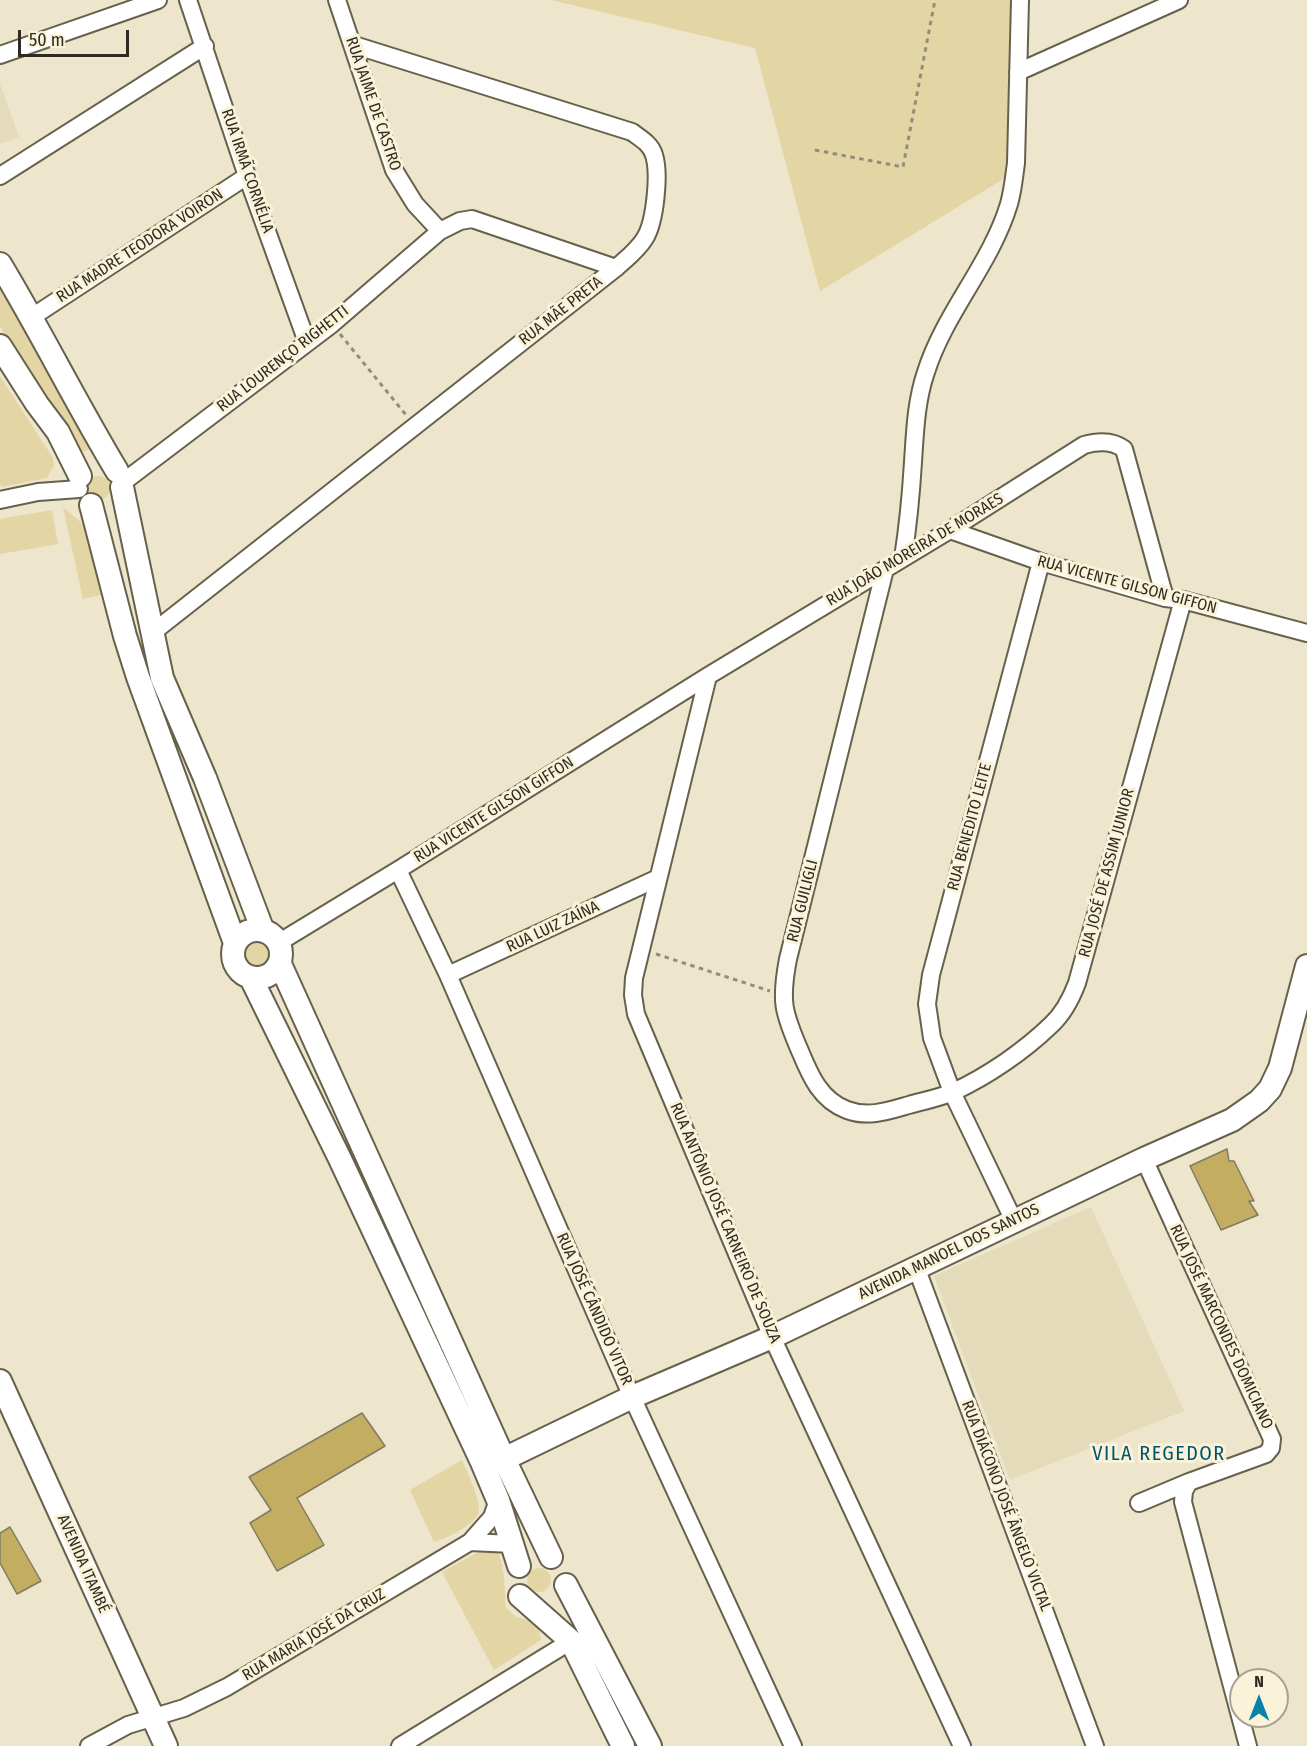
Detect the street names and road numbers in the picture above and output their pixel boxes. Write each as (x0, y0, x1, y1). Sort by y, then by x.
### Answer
street label: RUA JAIME DE CASTRO (341, 35, 405, 173)
street label: RUA IRMÃ CORNÉLIA (217, 106, 277, 236)
street label: RUA MADRE TEODORA VOIRON (53, 185, 227, 307)
street label: RUA MÃE PRETA (515, 272, 607, 350)
street label: RUA LOURENÇO RIGHETTI (213, 302, 353, 416)
street label: RUA JOÃO MOREIRA DE MORAES (823, 489, 1007, 611)
street label: RUA VICENTE GILSON GIFFON (1035, 552, 1219, 618)
street label: RUA VICENTE GILSON GIFFON (411, 753, 577, 867)
street label: RUA BENEDITO LEITE (944, 761, 996, 893)
street label: RUA JOSÉ DE ASSIM JUNIOR (1075, 786, 1139, 960)
street label: RUA GUILIGLI (783, 858, 823, 944)
street label: RUA LUIZ ZAÍNA (504, 897, 602, 957)
street label: RUA ANTÔNIO JOSÉ CARNEIRO DE SOUZA (666, 1100, 784, 1346)
street label: AVENIDA MANOEL DOS SANTOS (855, 1200, 1043, 1304)
street label: RUA JOSÉ MARCONDES DOMICIANO (1165, 1222, 1277, 1432)
street label: RUA JOSÉ CÂNDIDO VITOR (552, 1230, 636, 1388)
street label: RUA DIÁCONO JOSÉ ÂNGELO VICTAL (957, 1398, 1055, 1614)
street label: AVENIDA ITAMBÉ (53, 1512, 113, 1616)
street label: RUA MARIA JOSÉ DA CRUZ (239, 1585, 389, 1685)

